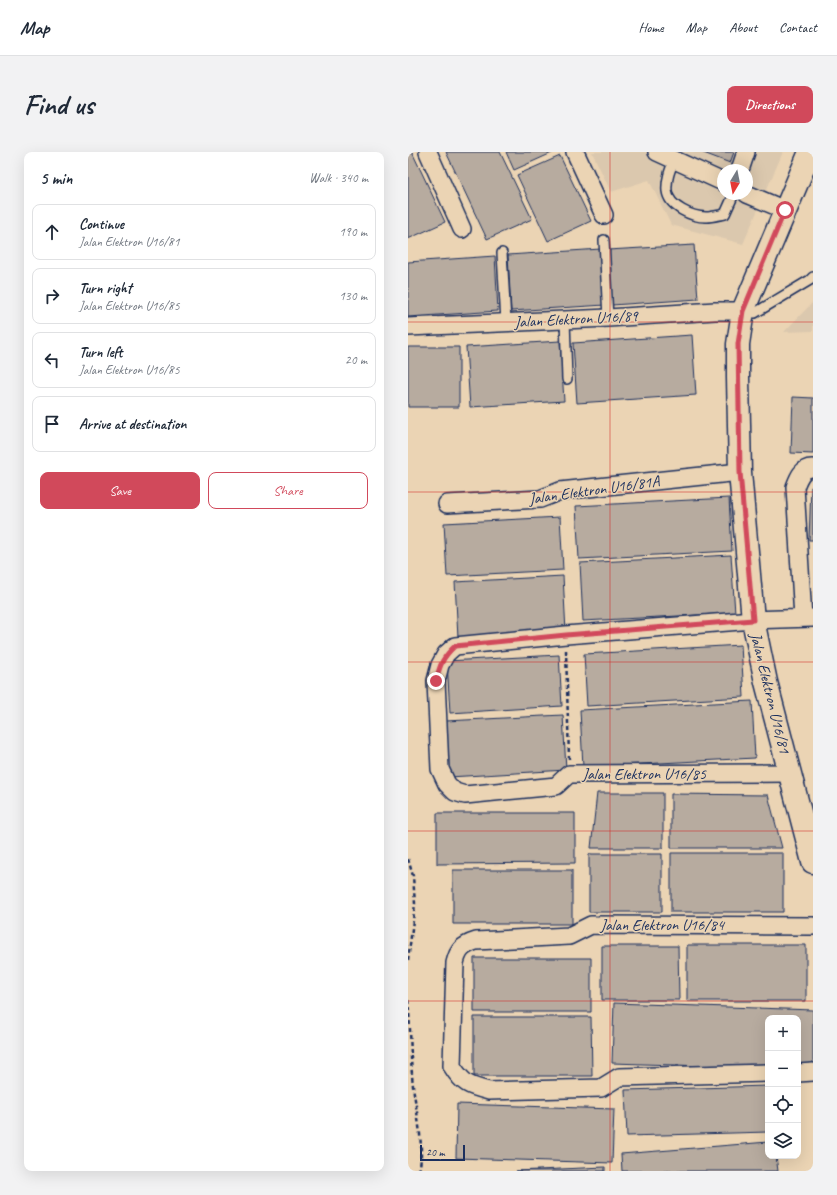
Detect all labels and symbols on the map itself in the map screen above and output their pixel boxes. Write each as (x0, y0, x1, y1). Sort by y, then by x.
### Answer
north arrow (717, 164, 753, 200)
route start (776, 201, 794, 219)
street label: Jalan Elektron U16/89 (513, 306, 640, 332)
street label: Jalan Elektron U16/81A (526, 471, 662, 509)
street label: Jalan Elektron U16/81 (745, 630, 795, 756)
route end (427, 672, 445, 690)
street label: Jalan Elektron U16/85 (581, 764, 707, 784)
street label: Jalan Elektron U16/84 (599, 915, 726, 935)
scale bar (420, 1143, 465, 1162)

